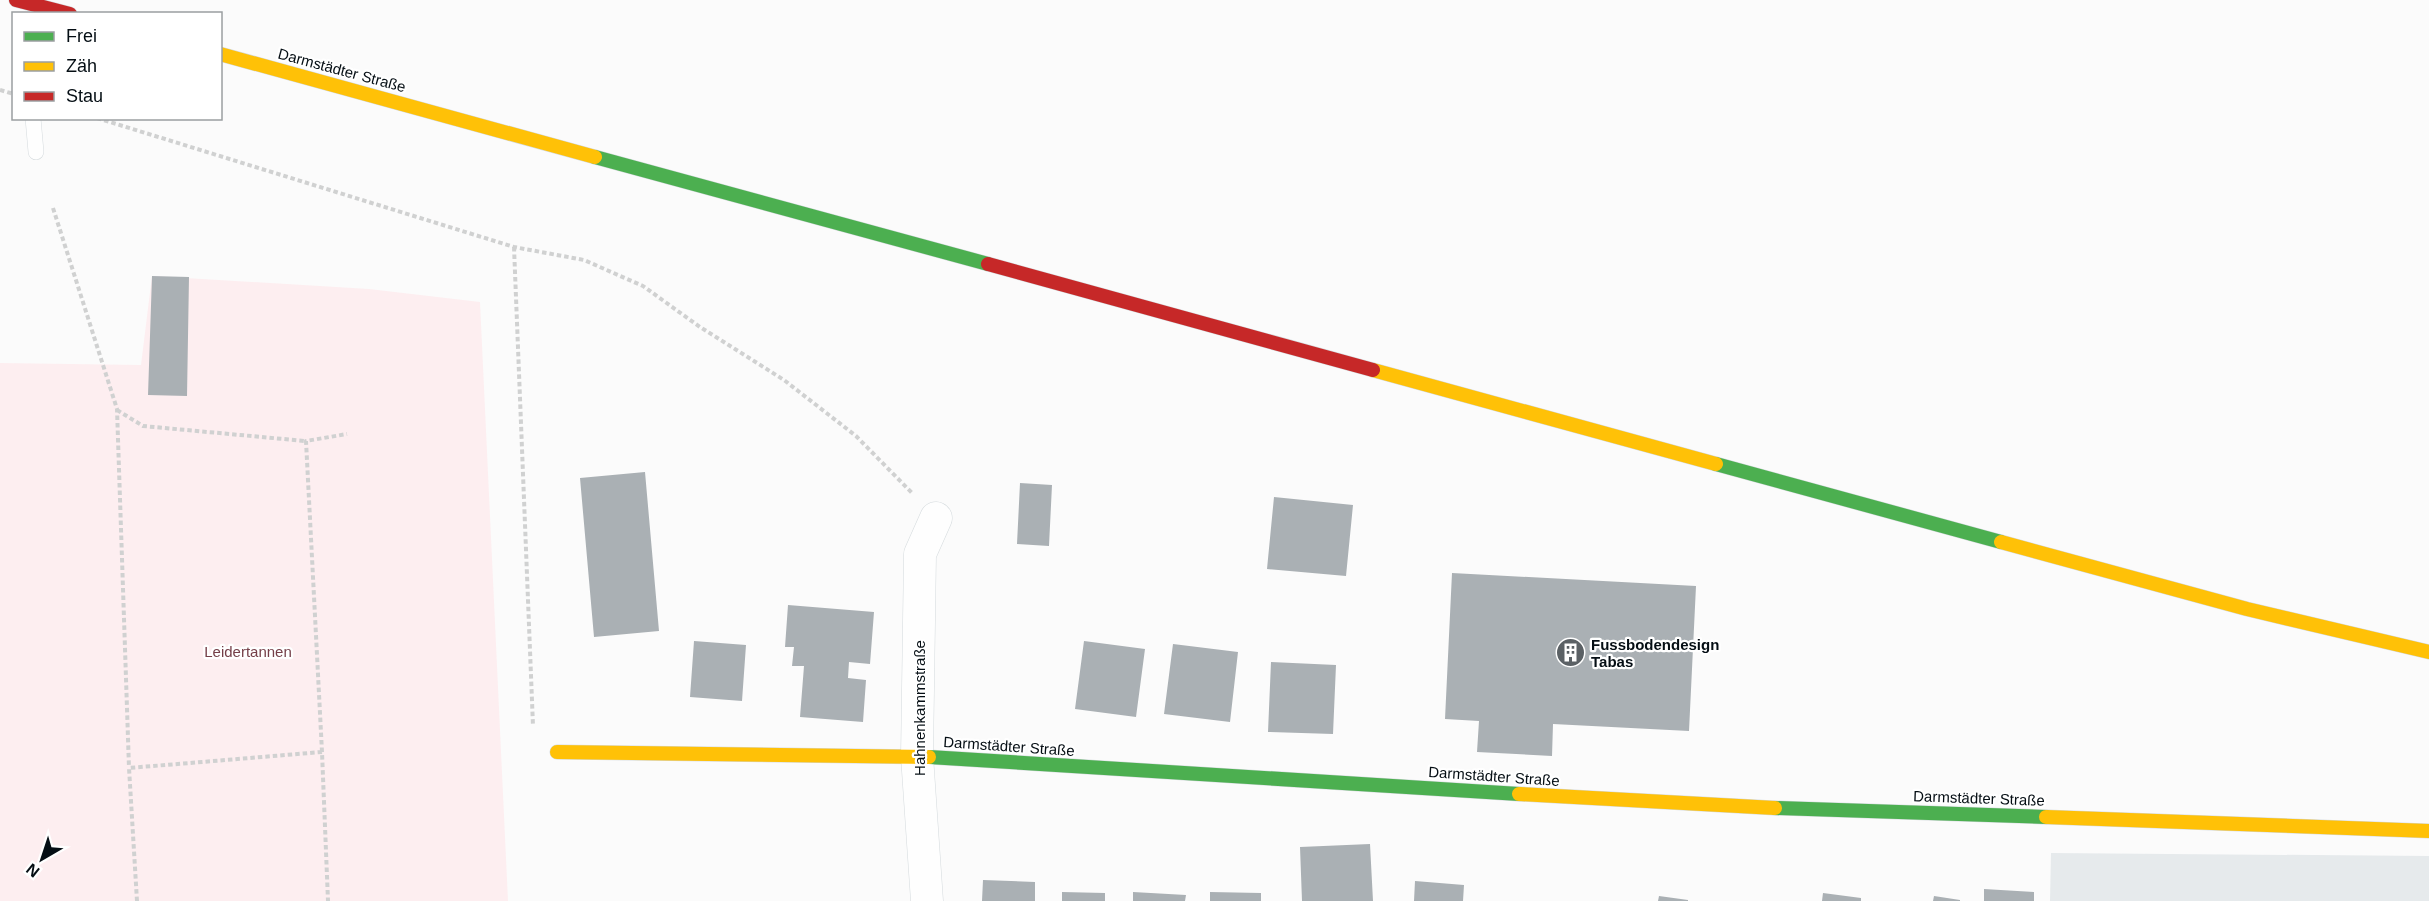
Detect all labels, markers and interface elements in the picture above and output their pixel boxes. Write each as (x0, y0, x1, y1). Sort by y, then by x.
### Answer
legend (12, 12, 222, 120)
text: Frei (66, 26, 97, 46)
street label: Darmstädter Straße (276, 45, 408, 95)
text: Zäh (66, 56, 97, 76)
text: Stau (66, 86, 103, 106)
place label: Fussbodendesign Tabas (1591, 636, 1719, 670)
building icon: Fussbodendesign Tabas (1554, 637, 1586, 669)
street label: Hahnenkammstraße (911, 640, 928, 776)
park label: Leidertannen (204, 643, 292, 660)
street label: Darmstädter Straße (943, 733, 1075, 759)
street label: Darmstädter Straße (1428, 763, 1560, 789)
street label: Darmstädter Straße (1913, 787, 2045, 809)
north arrow (12, 829, 72, 889)
text: N (23, 860, 43, 881)

